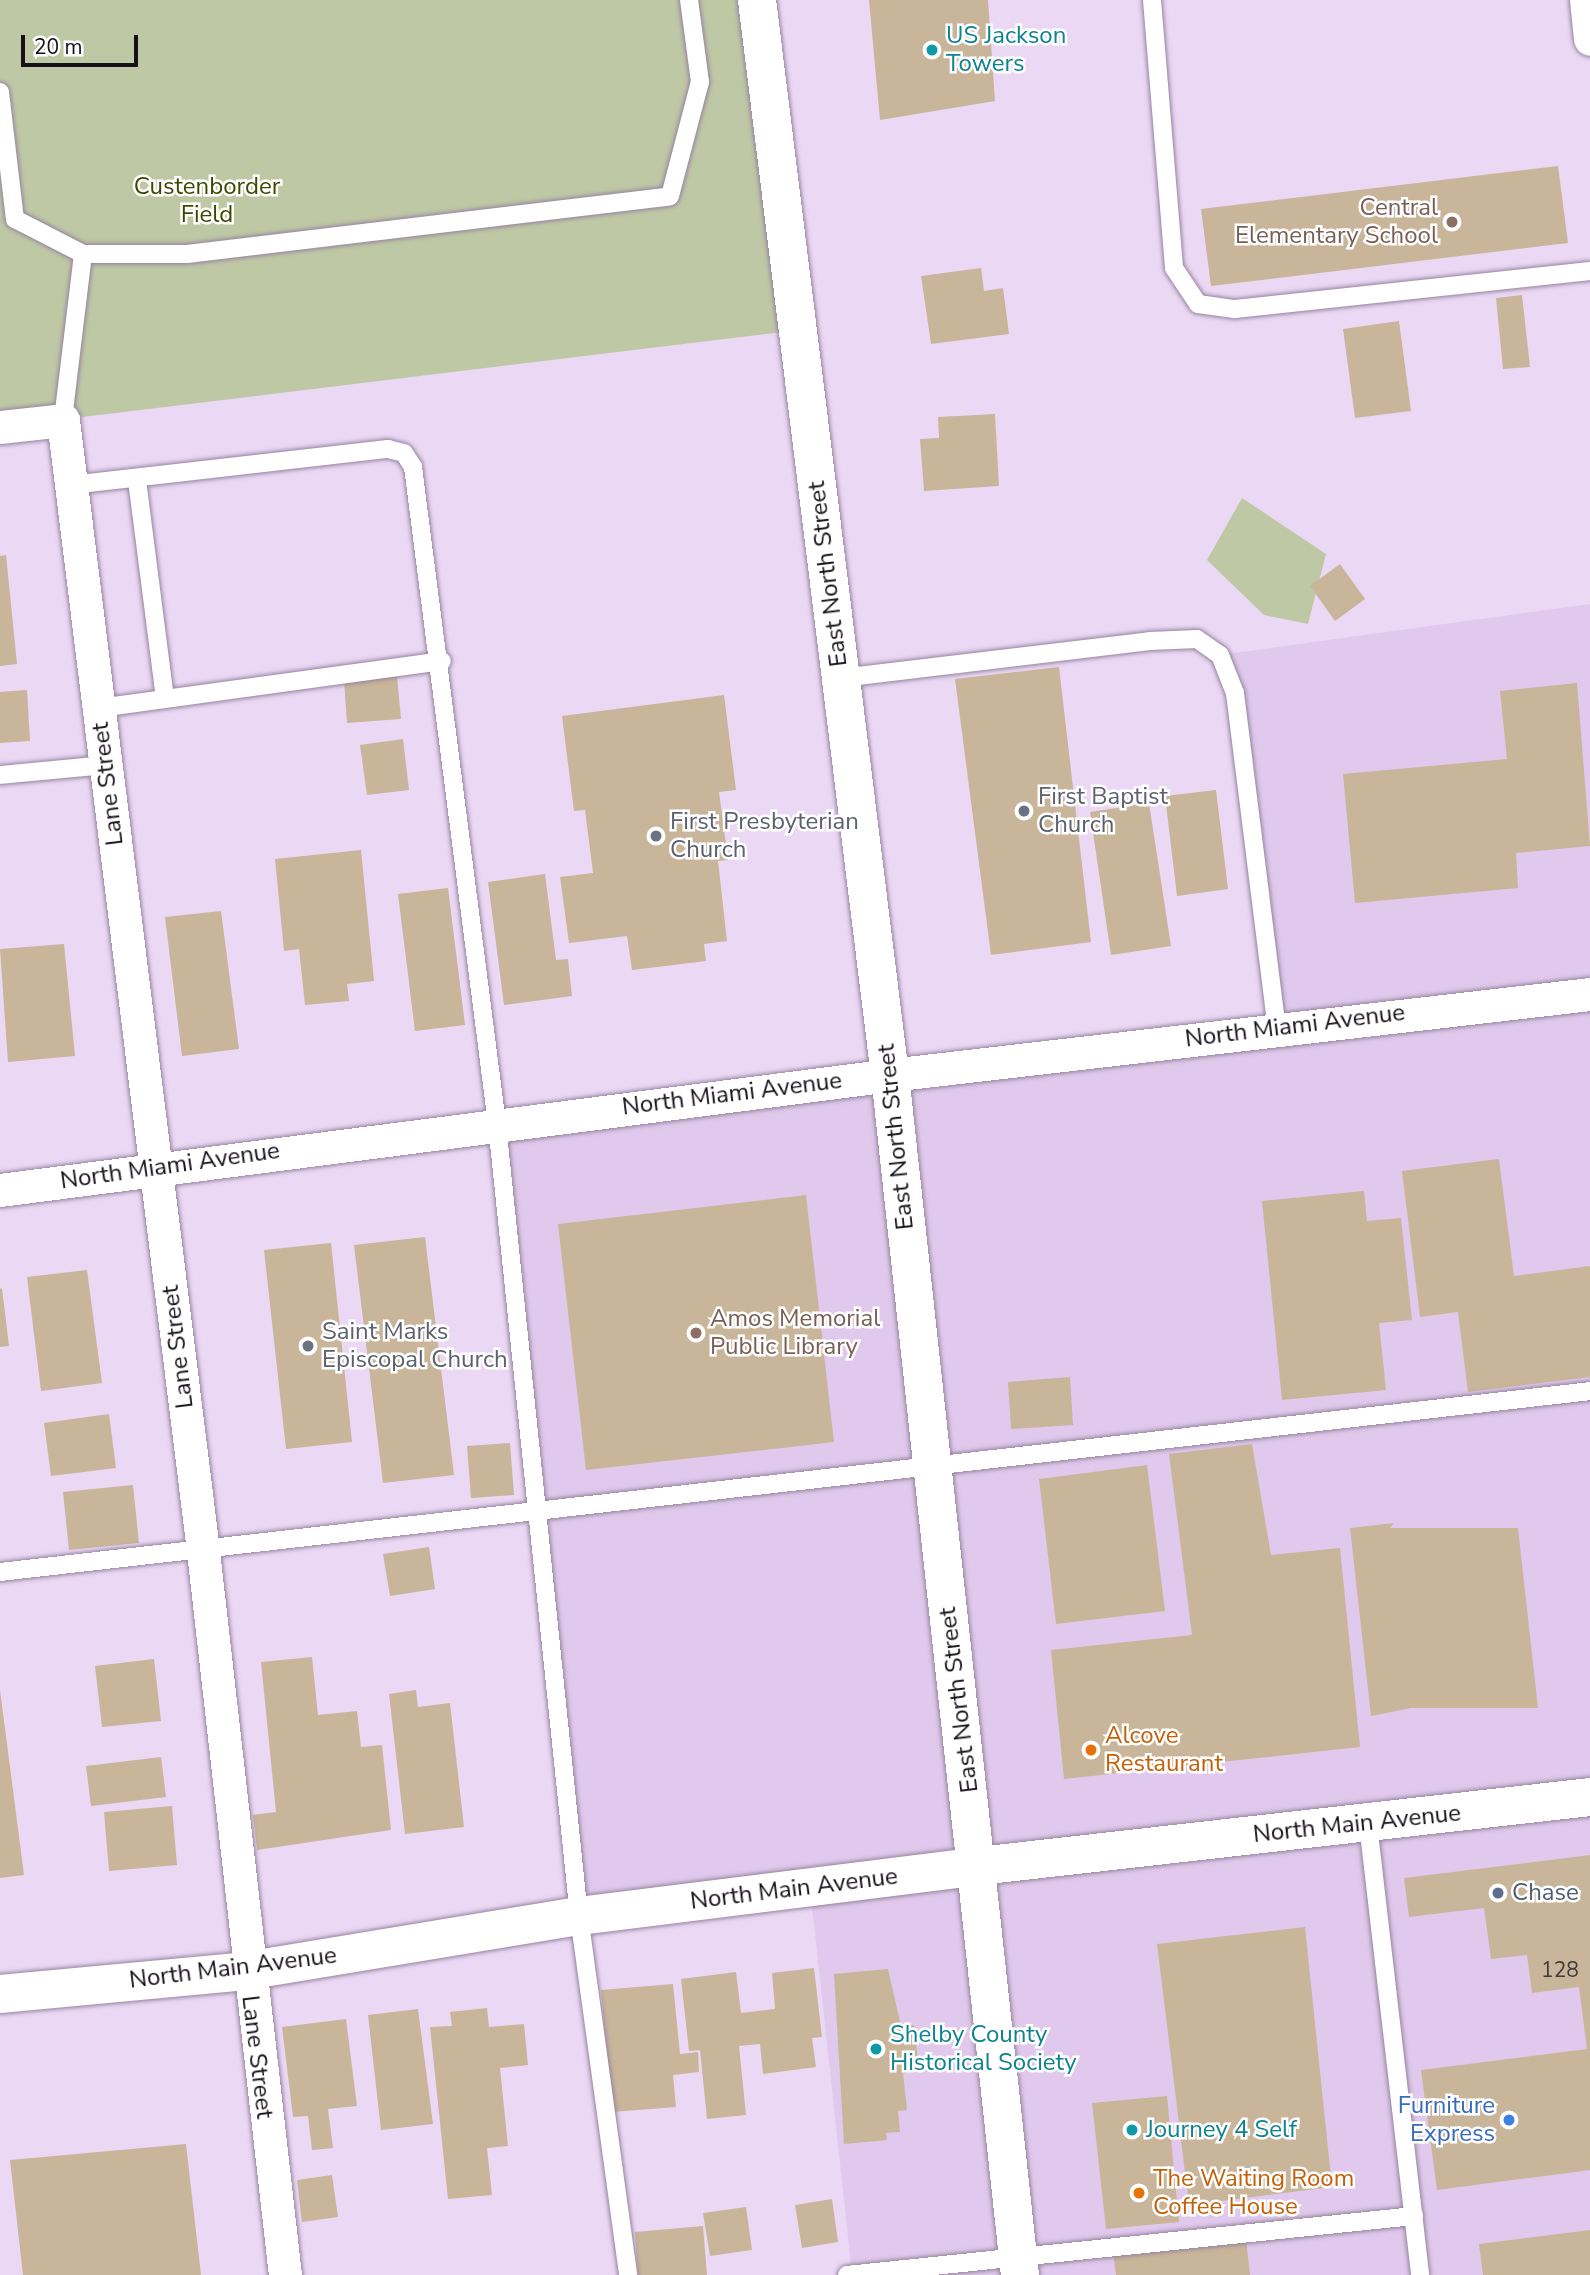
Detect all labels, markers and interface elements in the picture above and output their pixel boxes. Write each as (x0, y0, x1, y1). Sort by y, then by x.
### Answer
scale bar (24, 21, 142, 65)
place label: US Jackson Towers (946, 22, 1066, 78)
text: 20 m (34, 33, 83, 61)
marker: US Jackson Towers (924, 42, 940, 58)
park label: Custenborder Field (134, 173, 280, 229)
place label: Central Elementary School (1235, 194, 1438, 250)
marker: Central Elementary School (1444, 214, 1460, 230)
street label: East North Street (802, 480, 854, 668)
street label: Lane Street (86, 721, 130, 847)
place label: First Baptist Church (1038, 783, 1168, 839)
marker: First Baptist Church (1016, 803, 1032, 819)
place label: First Presbyterian Church (670, 808, 859, 864)
marker: First Presbyterian Church (648, 828, 664, 844)
street label: North Miami Avenue (1183, 998, 1407, 1054)
street label: East North Street (872, 1043, 920, 1231)
street label: North Miami Avenue (620, 1066, 844, 1122)
street label: North Miami Avenue (58, 1136, 282, 1196)
street label: Lane Street (156, 1284, 200, 1410)
place label: Amos Memorial Public Library (710, 1305, 880, 1361)
place label: Saint Marks Episcopal Church (322, 1318, 508, 1374)
marker: Amos Memorial Public Library (688, 1325, 704, 1341)
marker: Saint Marks Episcopal Church (300, 1338, 316, 1354)
street label: East North Street (933, 1606, 985, 1794)
place label: Alcove Restaurant (1105, 1722, 1223, 1778)
marker: Alcove Restaurant (1083, 1742, 1099, 1758)
street label: North Main Avenue (1252, 1799, 1462, 1849)
street label: North Main Avenue (689, 1862, 899, 1916)
place label: Chase (1512, 1879, 1579, 1907)
marker: Chase (1490, 1885, 1506, 1901)
street label: North Main Avenue (128, 1941, 338, 1995)
house number: 128 (1541, 1957, 1579, 1983)
street label: Lane Street (235, 1994, 279, 2120)
place label: Shelby County Historical Society (890, 2021, 1076, 2077)
marker: Shelby County Historical Society (868, 2041, 884, 2057)
place label: Furniture Express (1398, 2092, 1495, 2148)
marker: Furniture Express (1501, 2112, 1517, 2128)
place label: Journey 4 Self (1146, 2116, 1297, 2144)
marker: Journey 4 Self (1124, 2122, 1140, 2138)
place label: The Waiting Room Coffee House (1153, 2165, 1354, 2221)
marker: The Waiting Room Coffee House (1131, 2185, 1147, 2201)

